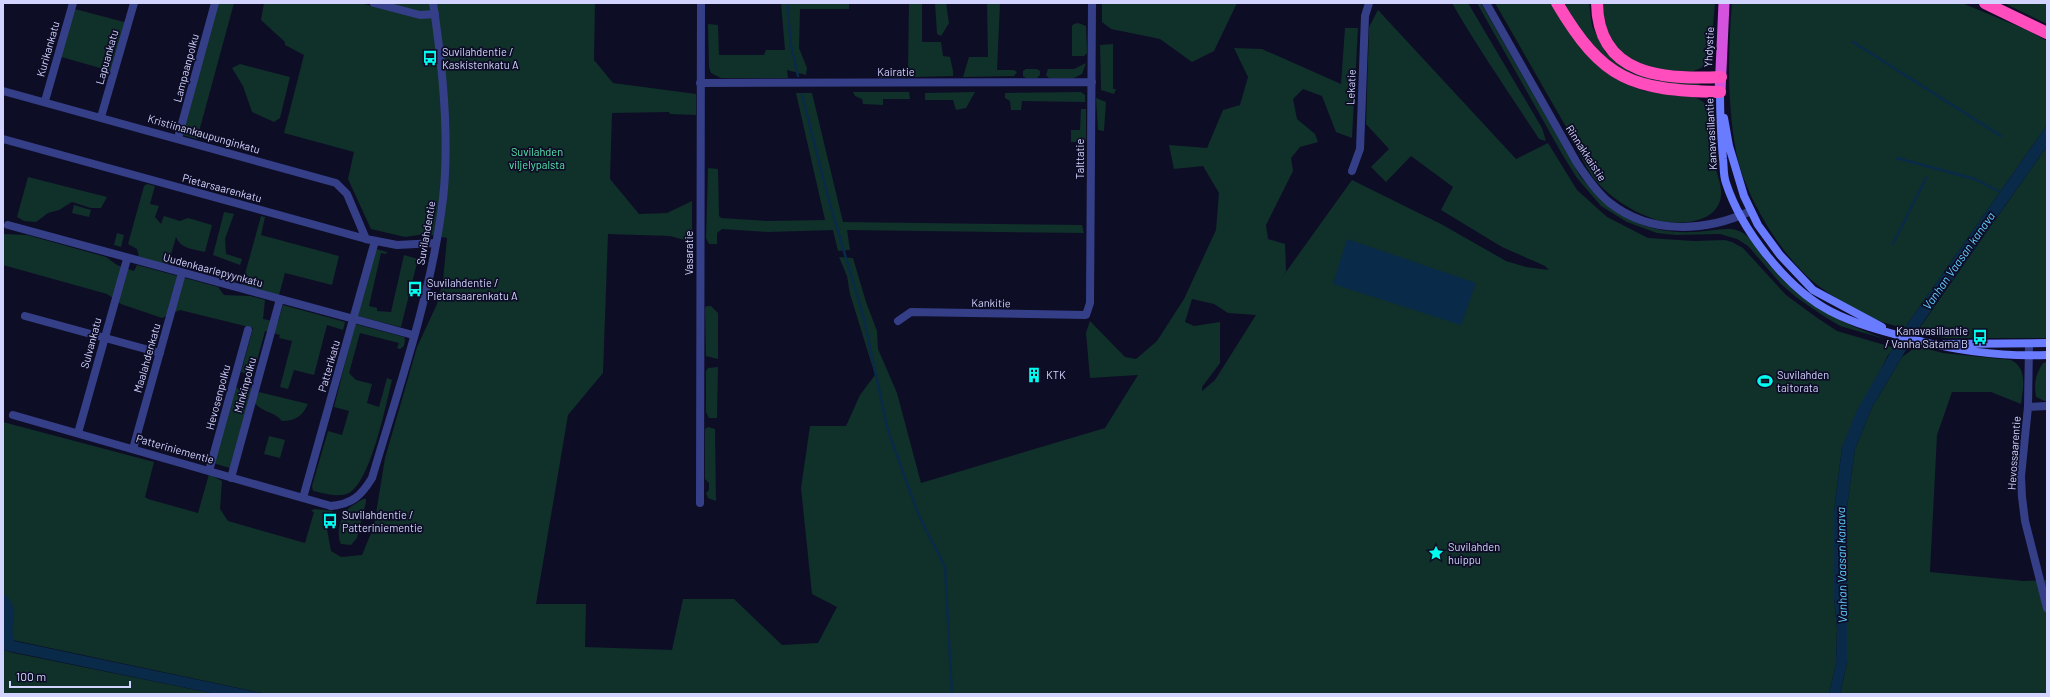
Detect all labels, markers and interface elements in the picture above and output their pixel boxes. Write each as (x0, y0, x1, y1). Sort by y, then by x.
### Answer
street label: Kurikankatu (33, 19, 62, 78)
street label: Yhdystie (1701, 26, 1716, 68)
street label: Lapuankatu (93, 28, 121, 86)
street label: Lampaanpolku (170, 32, 201, 103)
place label: Suvilahdentie / Kaskistenkatu A (442, 45, 519, 71)
bus stop icon: Suvilahdentie / Kaskistenkatu A (421, 49, 439, 67)
street label: Kairatie (877, 65, 915, 78)
street label: Lekatie (1343, 69, 1358, 105)
street label: Kanavasillantie (1702, 98, 1719, 170)
street label: Kristiinankaupunginkatu (146, 111, 262, 156)
street label: Rinnakkaistie (1563, 122, 1609, 183)
street label: Talttatie (1073, 139, 1086, 179)
park label: Suvilahden viljelypalsta (509, 145, 565, 171)
street label: Pietarsaarenkatu (181, 171, 263, 204)
street label: Suvilahdentie (413, 200, 438, 266)
water label: Vanhan Vaasan kanava (1919, 209, 1997, 312)
street label: Vasaratie (682, 231, 695, 275)
street label: Uudenkaarlepyynkatu (162, 250, 265, 289)
place label: Suvilahdentie / Pietarsaarenkatu A (427, 276, 518, 302)
bus stop icon: Suvilahdentie / Pietarsaarenkatu A (406, 280, 424, 298)
street label: Kankitie (971, 296, 1011, 309)
street label: Sulvankatu (77, 316, 104, 370)
street label: Maalahdenkatu (130, 321, 163, 394)
place label: Kanavasillantie / Vanha Satama B (1885, 324, 1968, 350)
bus stop icon: Kanavasillantie / Vanha Satama B (1971, 328, 1989, 346)
street label: Patterikatu (315, 338, 342, 393)
street label: Minkinpolku (231, 356, 258, 414)
street label: Hevosenpolku (203, 363, 232, 431)
building icon: KTK (1025, 366, 1043, 384)
place label: KTK (1046, 368, 1066, 381)
place label: Suvilahden taitorata (1777, 368, 1829, 394)
sports icon: Suvilahden taitorata (1756, 372, 1774, 390)
street label: Hevossaarentie (2004, 415, 2023, 490)
street label: Patteriniementie (135, 431, 216, 466)
water label: Vanhan Vaasan kanava (1833, 507, 1849, 623)
place label: Suvilahdentie / Patteriniementie (342, 508, 423, 534)
bus stop icon: Suvilahdentie / Patteriniementie (321, 512, 339, 530)
place label: Suvilahden huippu (1448, 540, 1500, 566)
place icon: Suvilahden huippu (1427, 544, 1445, 562)
scale bar (10, 663, 130, 689)
text: 100 m (16, 669, 46, 683)

